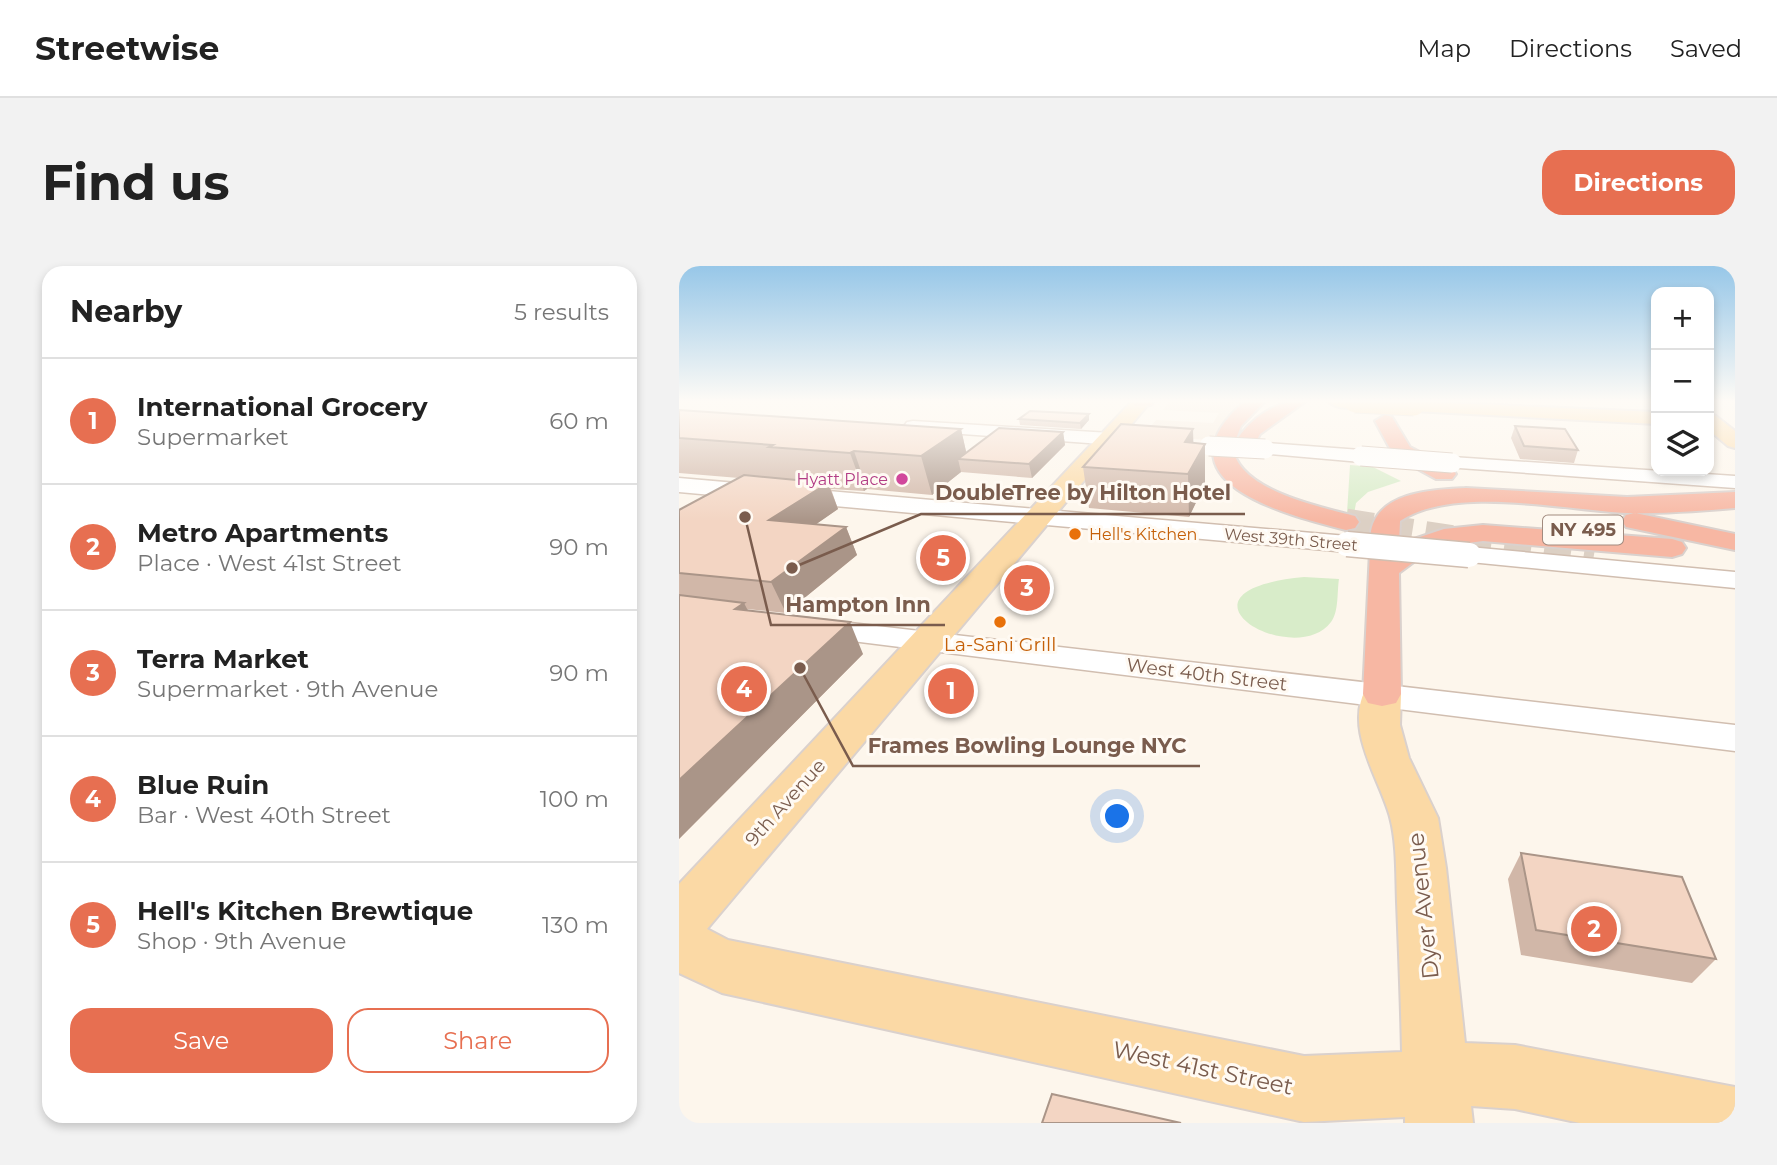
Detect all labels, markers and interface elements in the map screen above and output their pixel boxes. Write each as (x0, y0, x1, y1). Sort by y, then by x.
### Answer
text: Streetwise (35, 28, 219, 68)
text: Map (1418, 34, 1471, 63)
text: Directions (1509, 34, 1632, 63)
text: Saved (1670, 34, 1742, 63)
button: Directions (1542, 150, 1735, 215)
text: Find us (42, 153, 230, 212)
map controls (1651, 287, 1714, 476)
button: + (1651, 287, 1714, 350)
text: Nearby (70, 293, 182, 330)
text: 5 results (514, 298, 609, 326)
button: − (1651, 350, 1714, 413)
text: International Grocery (137, 391, 428, 423)
text: 1 (88, 407, 98, 435)
text: 60 m (549, 407, 609, 435)
button: layers (1651, 413, 1714, 476)
text: Supermarket (137, 423, 289, 451)
place label: Hyatt Place (796, 470, 888, 489)
marker: Hyatt Place (894, 471, 910, 487)
callout: DoubleTree by Hilton Hotel (921, 472, 1245, 514)
text: DoubleTree by Hilton Hotel (935, 480, 1231, 505)
road number: NY 495 (1543, 516, 1623, 544)
text: Metro Apartments (137, 517, 388, 549)
street label: West 39th Street (1223, 524, 1359, 555)
place label: Hell's Kitchen (1089, 525, 1197, 544)
marker: Hell's Kitchen (1067, 526, 1083, 542)
pin: 5 (920, 532, 966, 584)
text: 2 (86, 533, 100, 561)
text: 90 m (549, 533, 609, 561)
text: Place · West 41st Street (137, 549, 402, 577)
pin: 3 (1004, 562, 1050, 614)
callout: Hampton Inn (771, 583, 945, 625)
text: Hampton Inn (785, 592, 931, 617)
marker: La-Sani Grill (992, 614, 1008, 630)
place label: La-Sani Grill (944, 633, 1056, 656)
text: Terra Market (137, 643, 309, 675)
street label: West 40th Street (1125, 653, 1289, 696)
text: 3 (86, 659, 100, 687)
text: 90 m (549, 659, 609, 687)
pin: 4 (721, 663, 767, 715)
pin: 1 (928, 665, 974, 717)
text: Supermarket · 9th Avenue (137, 675, 438, 703)
callout: Frames Bowling Lounge NYC (853, 724, 1200, 766)
text: Frames Bowling Lounge NYC (868, 733, 1186, 758)
street label: 9th Avenue (740, 754, 830, 851)
text: Blue Ruin (137, 769, 269, 801)
text: 4 (85, 785, 101, 813)
text: 100 m (540, 785, 609, 813)
your location (1100, 799, 1134, 833)
text: Bar · West 40th Street (137, 801, 391, 829)
street label: Dyer Avenue (1401, 831, 1445, 981)
text: Hell's Kitchen Brewtique (137, 895, 473, 927)
pin: 2 (1571, 903, 1617, 955)
text: 5 (86, 911, 100, 939)
text: 130 m (542, 911, 609, 939)
text: Shop · 9th Avenue (137, 927, 347, 955)
button: Save (70, 1008, 333, 1073)
button: Share (347, 1008, 609, 1073)
street label: West 41st Street (1110, 1035, 1296, 1101)

